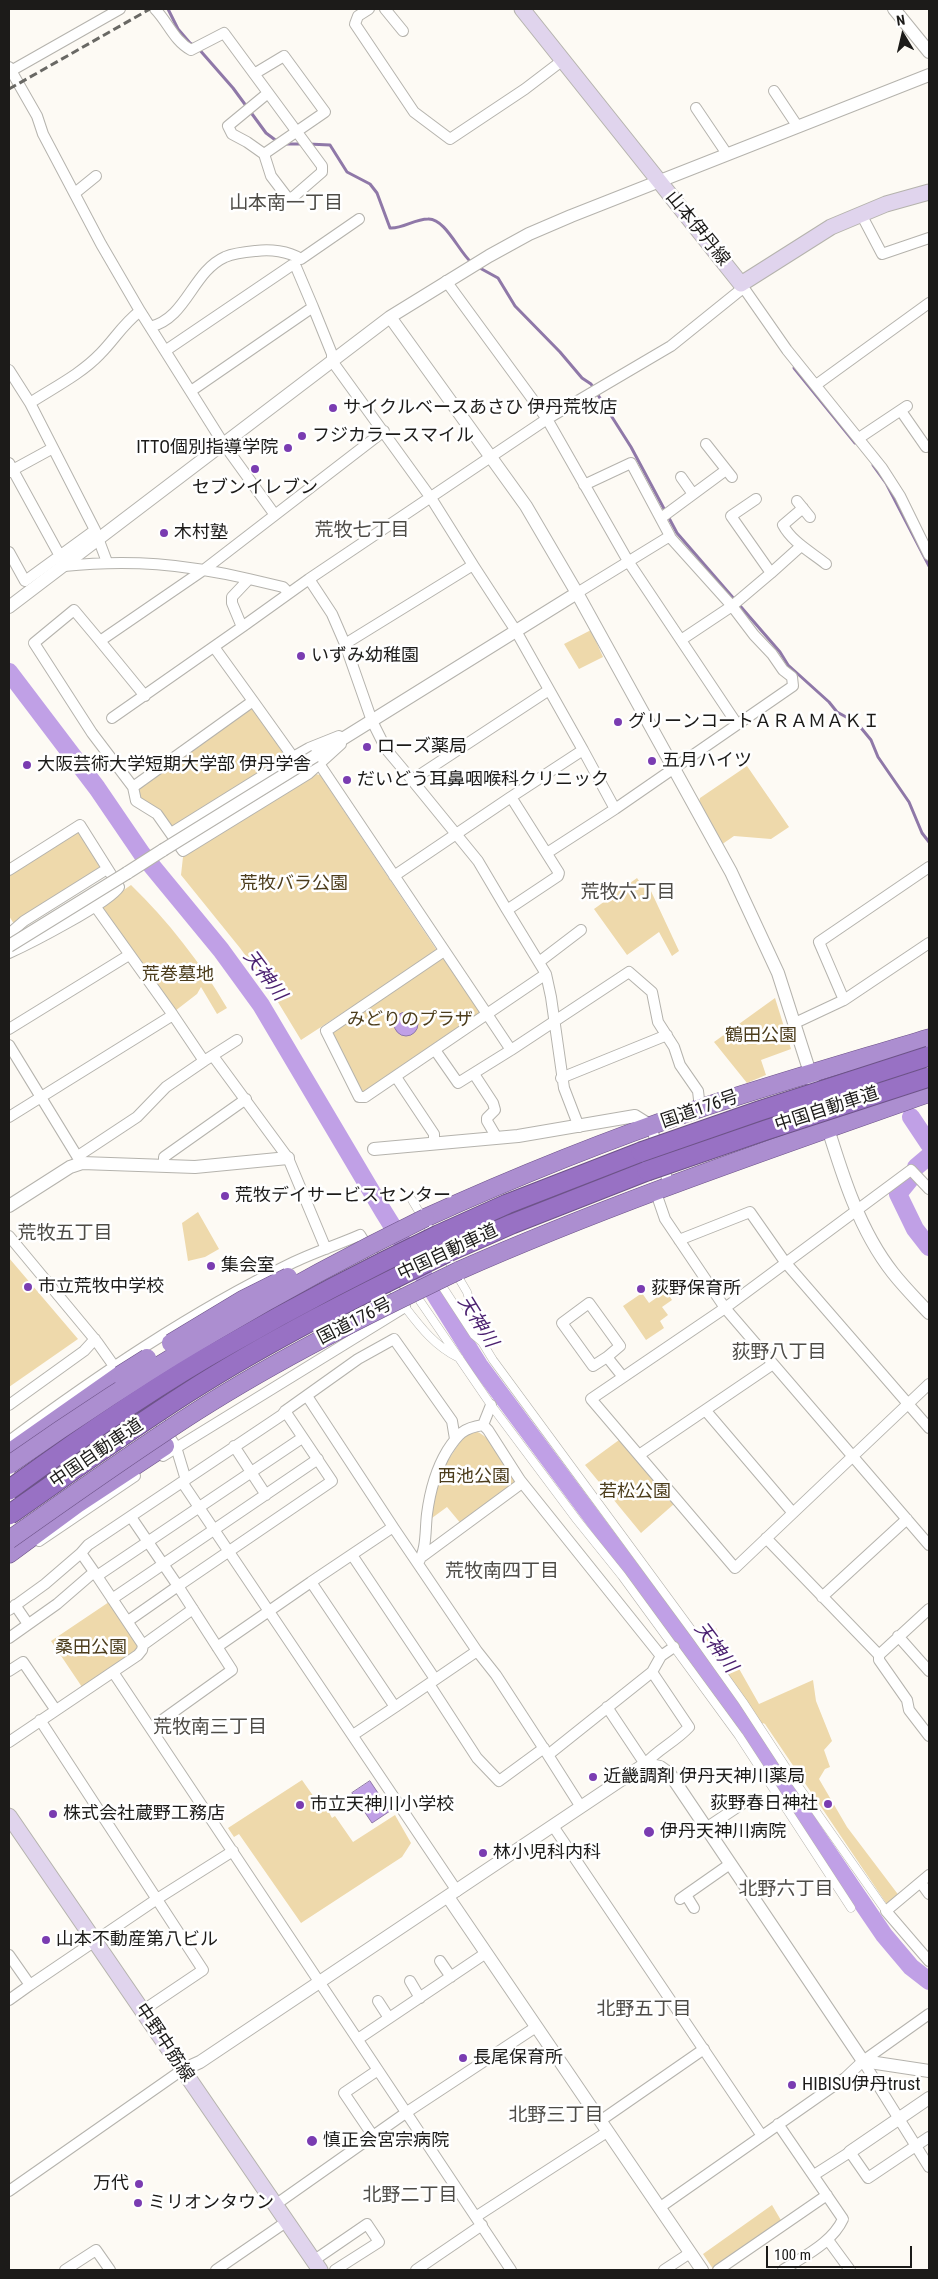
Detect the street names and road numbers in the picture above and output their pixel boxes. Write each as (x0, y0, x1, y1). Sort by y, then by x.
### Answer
street label: 山本伊丹線 (660, 187, 734, 271)
street label: 中国自動車道 (772, 1083, 882, 1137)
street label: 国道176号 (658, 1087, 742, 1133)
street label: 中国自動車道 (394, 1220, 502, 1286)
street label: 国道176号 (314, 1294, 396, 1350)
street label: 中国自動車道 (46, 1415, 148, 1493)
street label: 中野中筋線 (130, 2000, 198, 2086)

